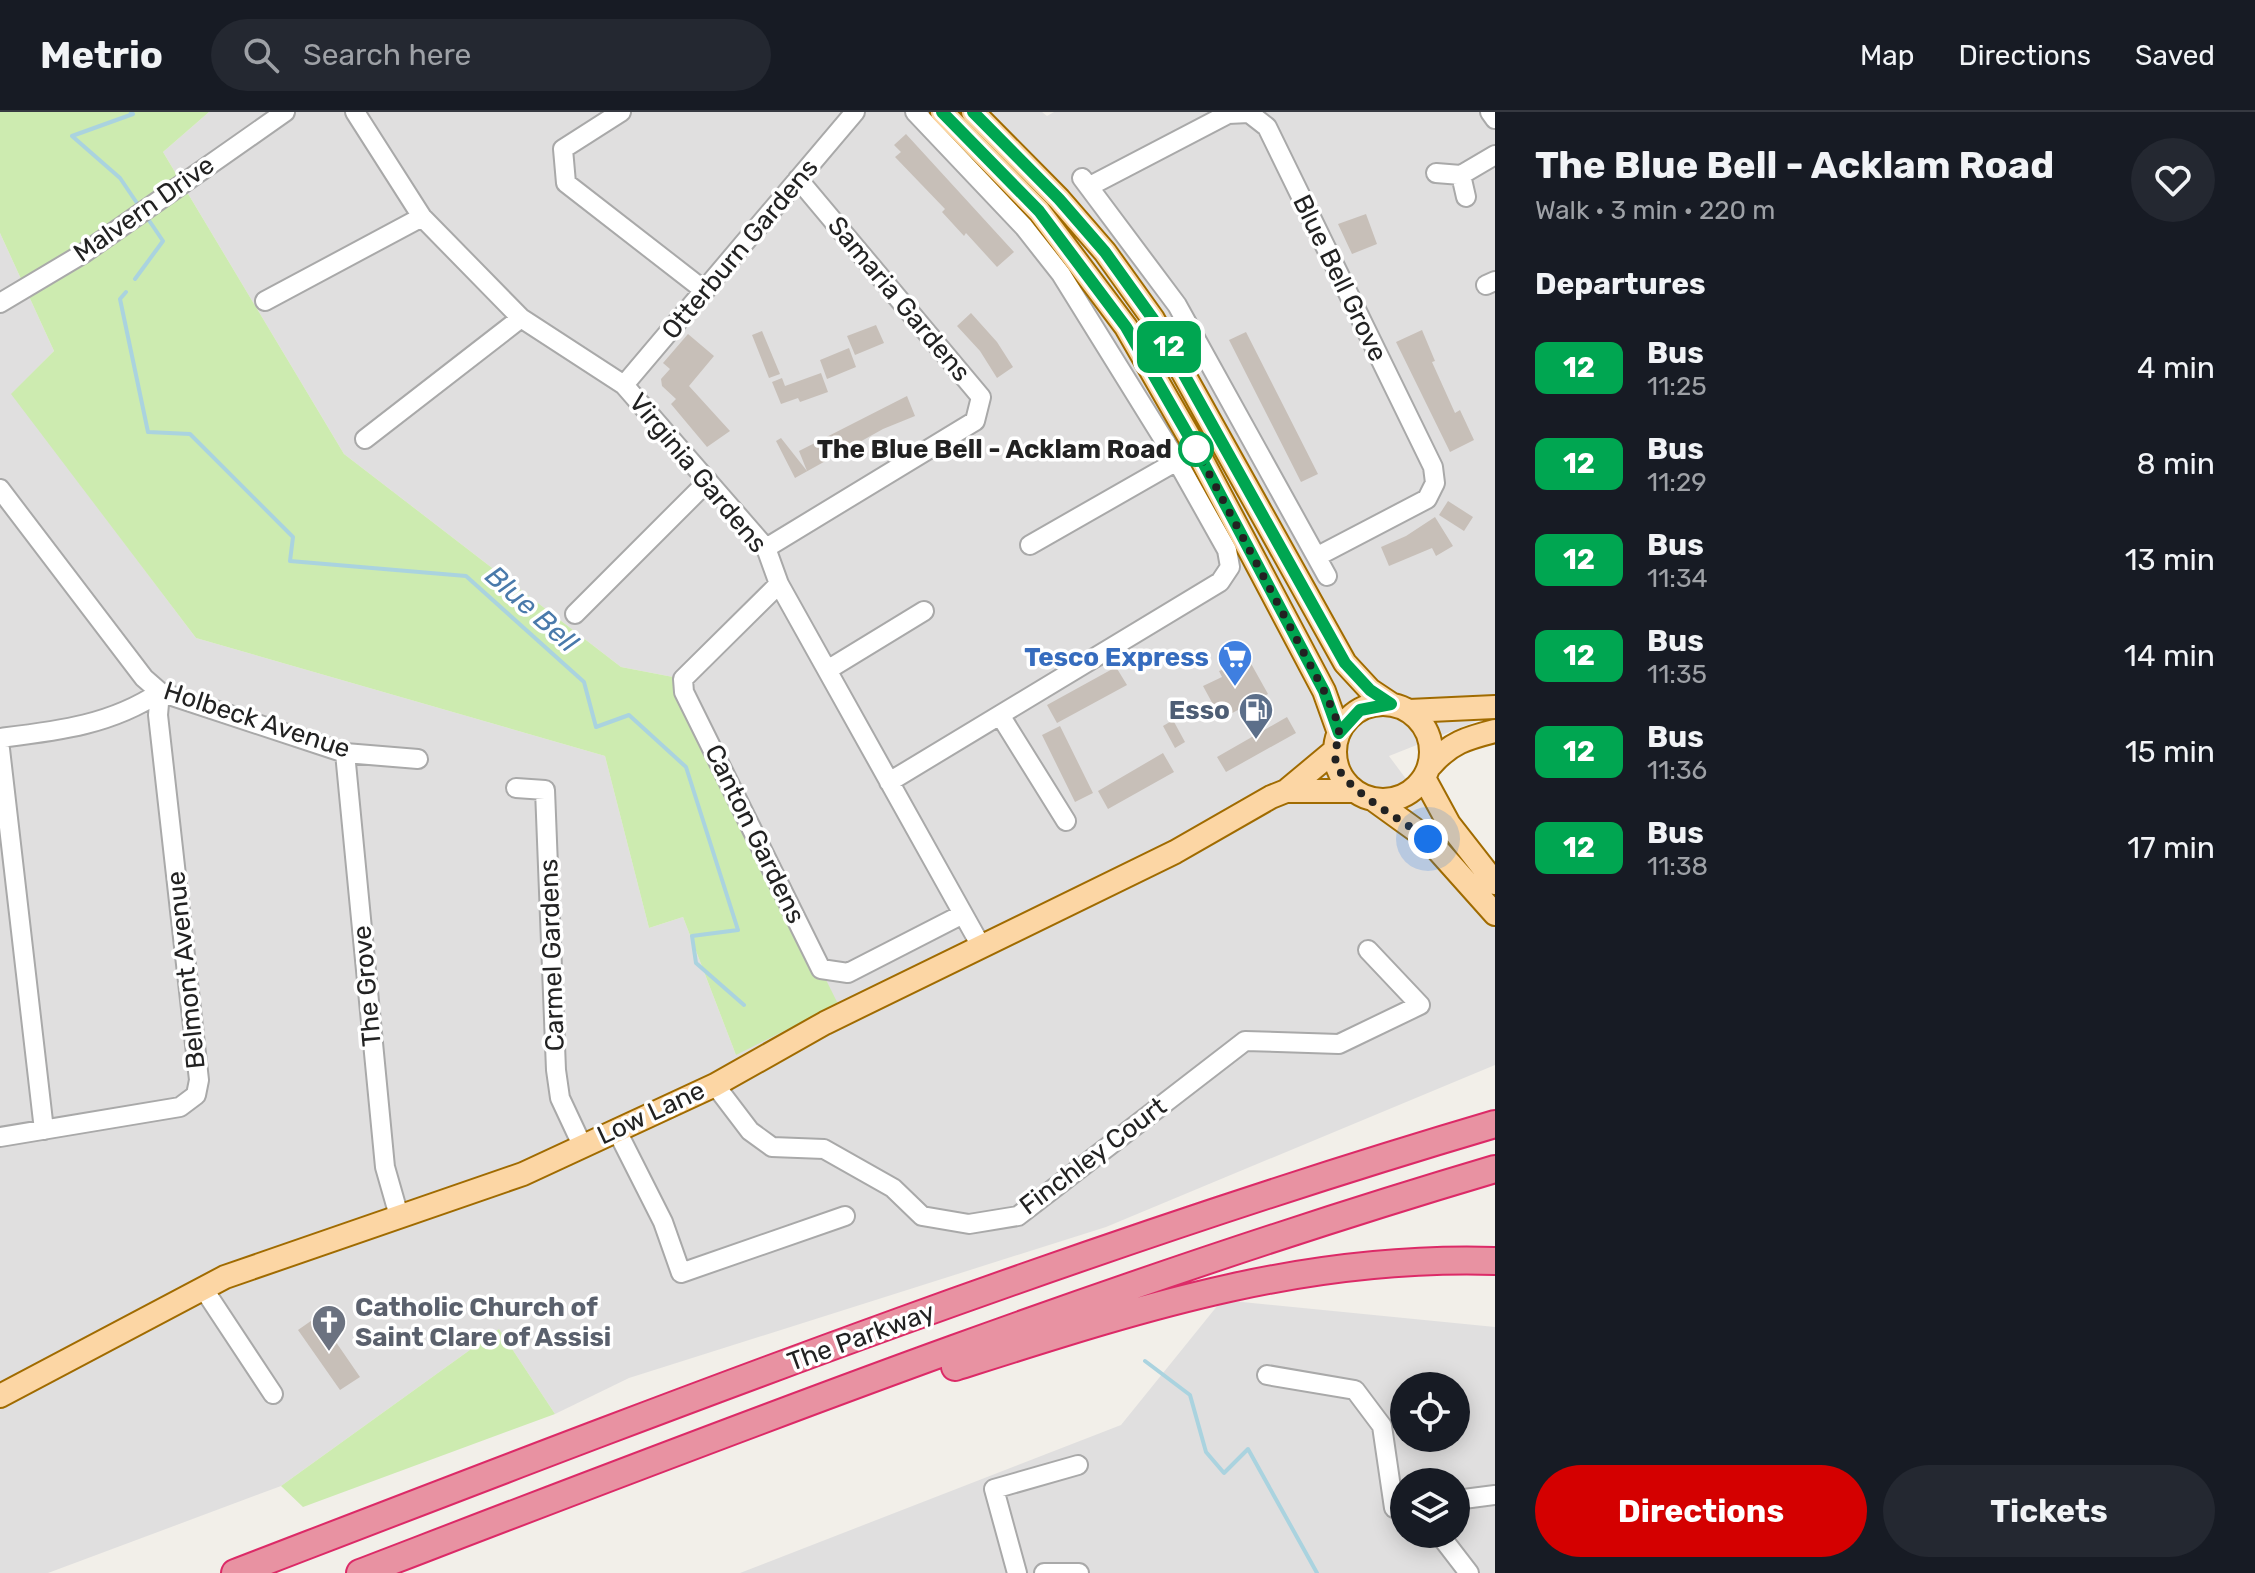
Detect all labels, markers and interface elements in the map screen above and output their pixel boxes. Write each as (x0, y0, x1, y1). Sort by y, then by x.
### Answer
search box (211, 19, 771, 91)
text: Metrio (40, 32, 163, 78)
icon: search (239, 33, 283, 77)
text: Search here (303, 37, 471, 73)
text: Map (1860, 39, 1914, 72)
text: Directions (1958, 39, 2091, 72)
text: Saved (2135, 39, 2215, 72)
button: heart (2131, 138, 2215, 222)
text: The Blue Bell - Acklam Road (1535, 142, 2054, 188)
street label: Malvern Drive (68, 149, 220, 269)
street label: Otterburn Gardens (655, 152, 825, 346)
street label: Blue Bell Grove (1286, 190, 1394, 366)
text: Walk · 3 min · 220 m (1535, 195, 1775, 226)
street label: Samaria Gardens (821, 210, 977, 388)
text: Departures (1535, 266, 1706, 302)
line badge: 12 (1133, 321, 1205, 373)
text: 12 (1153, 330, 1185, 363)
text: Bus (1647, 335, 1704, 371)
text: 4 min (2137, 350, 2215, 386)
text: 12 (1563, 351, 1595, 384)
text: 11:25 (1647, 371, 1707, 402)
street label: Virginia Gardens (622, 387, 774, 559)
text: Bus (1647, 431, 1704, 467)
marker: The Blue Bell - Acklam Road (1179, 432, 1213, 466)
place label: The Blue Bell - Acklam Road (817, 434, 1172, 465)
text: 8 min (2136, 446, 2215, 482)
text: 12 (1563, 447, 1595, 480)
text: 11:29 (1647, 467, 1707, 498)
text: Bus (1647, 527, 1704, 563)
text: 13 min (2125, 542, 2215, 578)
text: 12 (1563, 543, 1595, 576)
water label: Blue Bell (479, 559, 586, 660)
text: 11:34 (1647, 563, 1708, 594)
text: Bus (1647, 623, 1704, 659)
supermarket icon: Tesco Express (1216, 638, 1254, 688)
text: 14 min (2124, 638, 2215, 674)
text: 12 (1563, 639, 1595, 672)
place label: Tesco Express (1024, 642, 1209, 673)
text: 11:35 (1647, 659, 1707, 690)
street label: Holbeck Avenue (160, 675, 354, 765)
fuel station icon: Esso (1237, 691, 1275, 741)
place label: Esso (1169, 695, 1230, 726)
text: Bus (1647, 719, 1704, 755)
text: 15 min (2125, 734, 2215, 770)
text: 12 (1563, 735, 1595, 768)
street label: Canton Gardens (698, 739, 812, 929)
text: 11:36 (1647, 755, 1707, 786)
text: Bus (1647, 815, 1704, 851)
your location (1408, 819, 1448, 859)
text: 17 min (2127, 830, 2215, 866)
text: 12 (1563, 831, 1595, 864)
text: 11:38 (1647, 851, 1708, 882)
street label: Carmel Gardens (533, 858, 571, 1052)
street label: Belmont Avenue (160, 870, 212, 1070)
street label: The Grove (346, 924, 388, 1048)
street label: Low Lane (592, 1075, 710, 1151)
street label: Finchley Court (1013, 1091, 1173, 1221)
place label: Catholic Church of Saint Clare of Assisi (355, 1292, 611, 1353)
street label: The Parkway (783, 1296, 939, 1378)
church icon: Catholic Church of Saint Clare of Assisi (310, 1303, 348, 1353)
map controls (1390, 1372, 1470, 1548)
button: locate (1390, 1372, 1470, 1452)
button: Directions (1535, 1465, 1867, 1557)
button: Tickets (1883, 1465, 2215, 1557)
button: layers (1390, 1468, 1470, 1548)

